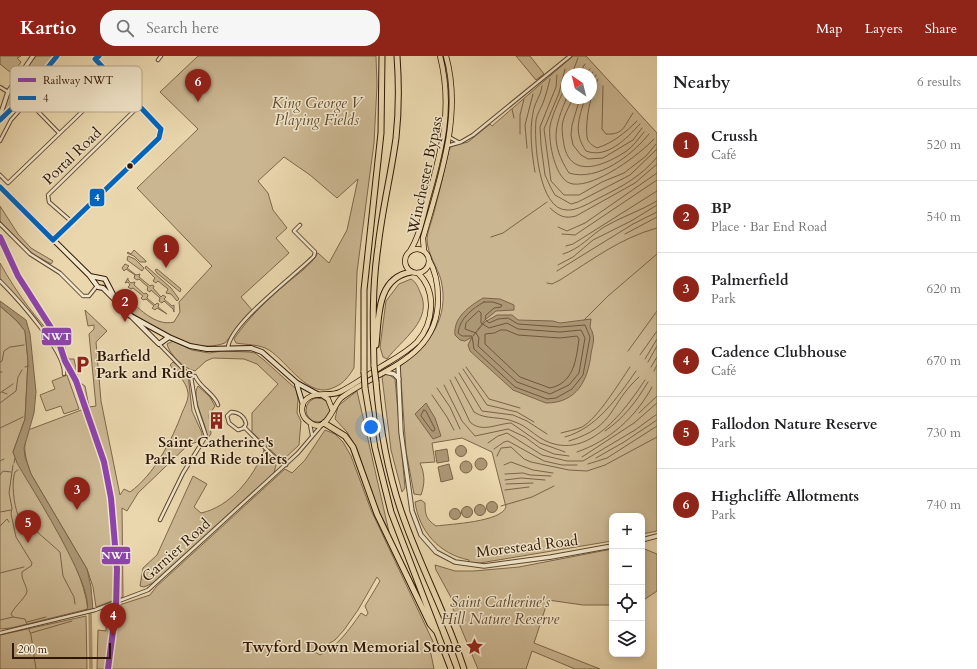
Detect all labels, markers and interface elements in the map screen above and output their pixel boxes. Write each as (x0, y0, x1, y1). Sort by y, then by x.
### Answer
search box (100, 10, 380, 46)
text: Kartio (20, 15, 76, 41)
icon: search (114, 17, 136, 39)
text: Search here (146, 18, 219, 38)
text: Map (816, 19, 843, 38)
text: Layers (865, 19, 903, 38)
text: Share (925, 19, 957, 38)
legend (10, 66, 142, 112)
north arrow (561, 68, 597, 104)
pin: 6 (185, 69, 211, 102)
text: Nearby (673, 71, 730, 94)
text: Railway NWT (43, 73, 113, 88)
text: 6 results (917, 73, 961, 91)
text: 4 (43, 91, 49, 106)
park label: King George V Playing Fields (272, 93, 364, 130)
street label: Winchester Bypass (403, 114, 447, 237)
street label: Portal Road (38, 123, 106, 189)
text: Crussh (711, 126, 758, 146)
text: 1 (683, 136, 689, 154)
text: 520 m (927, 136, 961, 154)
text: Café (711, 146, 736, 164)
unlabelled marker (125, 161, 135, 171)
line badge: 4 (89, 188, 105, 207)
text: 4 (94, 190, 100, 205)
text: BP (711, 198, 731, 218)
text: 2 (683, 208, 689, 226)
text: 540 m (927, 208, 961, 226)
text: Place · Bar End Road (711, 218, 827, 236)
pin: 1 (153, 235, 179, 268)
text: Palmerfield (711, 270, 788, 290)
text: 3 (683, 280, 689, 298)
text: 620 m (927, 280, 961, 298)
pin: 2 (112, 289, 138, 322)
text: Park (711, 290, 736, 308)
line badge: NWT (41, 327, 72, 346)
text: NWT (41, 329, 71, 344)
text: Cadence Clubhouse (711, 342, 847, 362)
place label: Barfield Park and Ride (96, 346, 193, 383)
text: 4 (683, 352, 689, 370)
text: 670 m (927, 352, 961, 370)
parking icon: Barfield Park and Ride (73, 355, 93, 375)
text: Café (711, 362, 736, 380)
building icon: Saint Catherine's Park and Ride toilets (206, 411, 226, 431)
text: Fallodon Nature Reserve (711, 414, 877, 434)
your location (361, 417, 381, 437)
text: 5 (683, 424, 689, 442)
text: 730 m (927, 424, 961, 442)
place label: Saint Catherine's Park and Ride toilets (145, 432, 287, 469)
text: Park (711, 434, 736, 452)
pin: 3 (64, 477, 90, 510)
text: Highcliffe Allotments (711, 486, 859, 506)
text: 6 (683, 496, 689, 514)
text: 740 m (927, 496, 961, 514)
text: Park (711, 506, 736, 524)
pin: 5 (15, 510, 41, 543)
map controls (609, 513, 645, 657)
button: + (609, 513, 645, 549)
street label: Garnier Road (137, 514, 215, 586)
street label: Morestead Road (475, 530, 579, 562)
line badge: NWT (101, 546, 131, 565)
text: NWT (101, 548, 131, 563)
button: − (609, 549, 645, 585)
button: locate (609, 585, 645, 621)
park label: Saint Catherine's Hill Nature Reserve (441, 592, 559, 629)
pin: 4 (100, 603, 126, 636)
button: layers (609, 621, 645, 657)
place label: Twyford Down Memorial Stone (242, 637, 462, 657)
place icon: Twyford Down Memorial Stone (465, 637, 485, 657)
scale bar (12, 641, 111, 660)
text: 200 m (18, 642, 47, 657)

